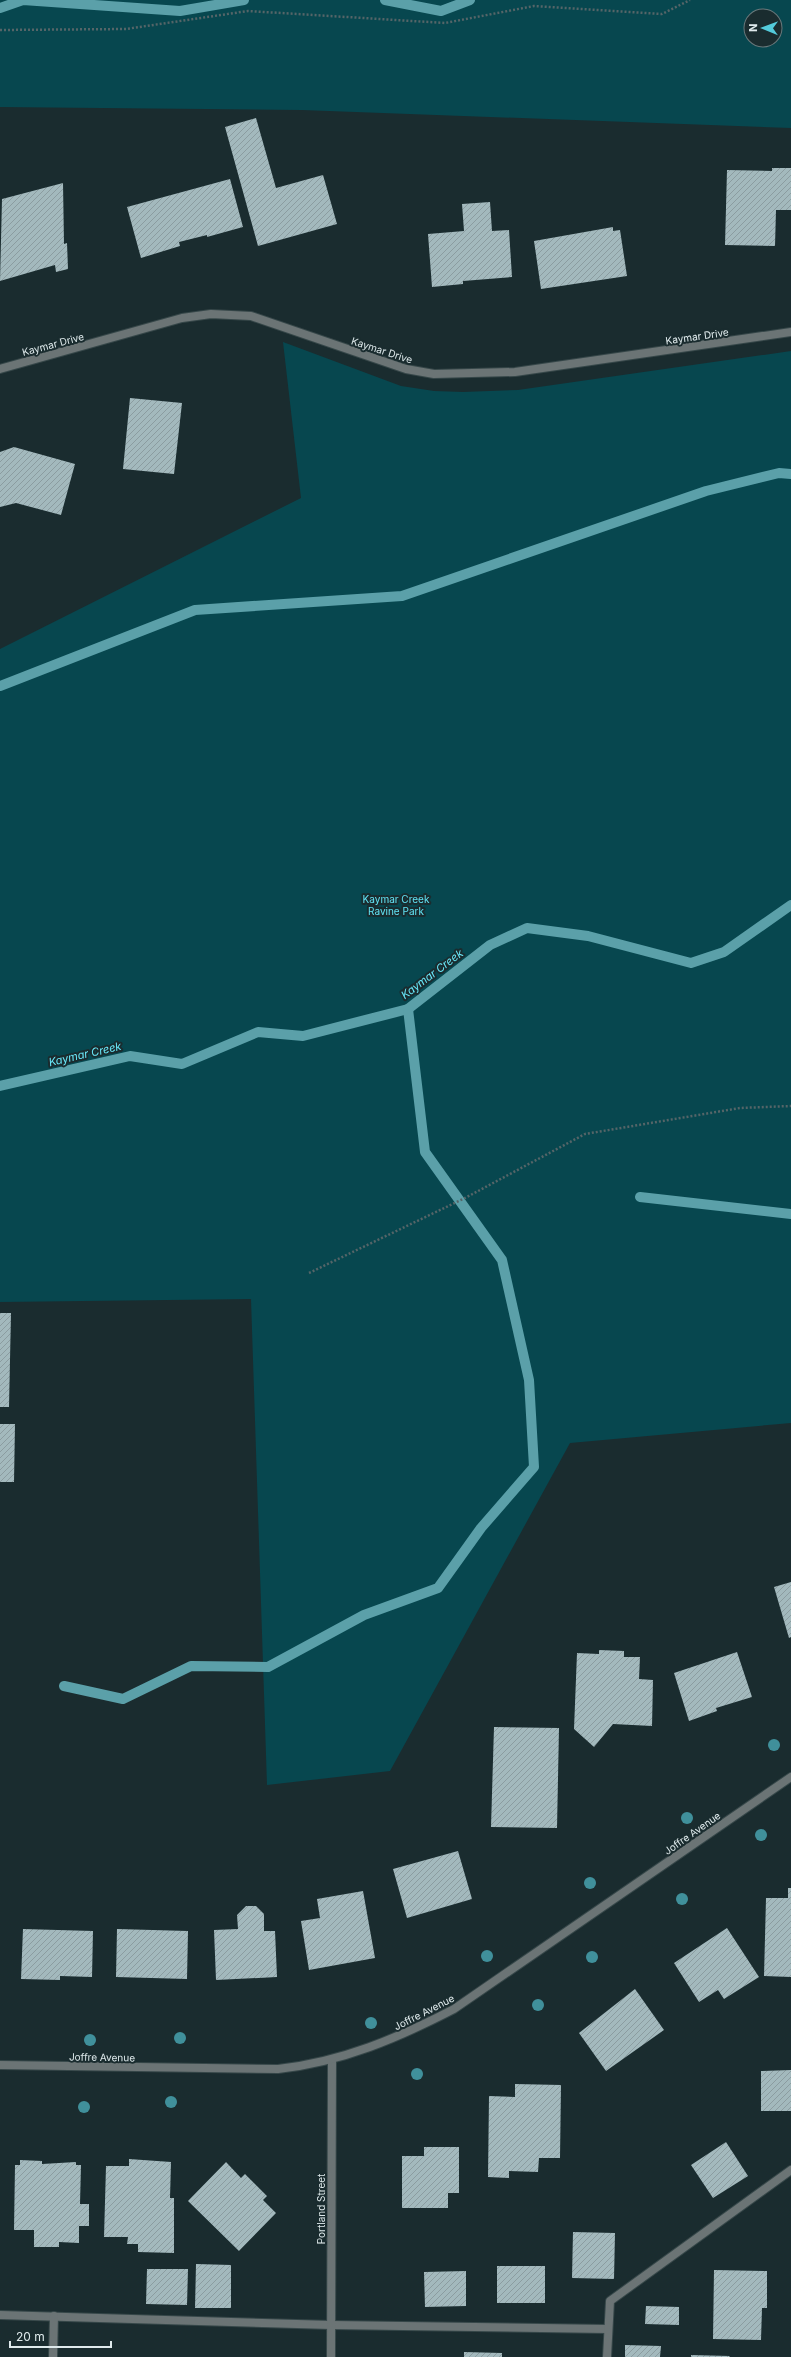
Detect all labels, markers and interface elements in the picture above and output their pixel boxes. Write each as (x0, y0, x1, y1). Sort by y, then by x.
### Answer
north arrow (743, 8, 783, 48)
text: N (746, 24, 760, 32)
street label: Kaymar Drive (665, 326, 729, 346)
street label: Kaymar Drive (21, 330, 85, 358)
street label: Kaymar Drive (350, 334, 414, 366)
park label: Kaymar Creek Ravine Park (363, 893, 430, 917)
water label: Kaymar Creek (398, 946, 467, 1002)
water label: Kaymar Creek (47, 1039, 124, 1069)
street label: Joffre Avenue (661, 1809, 723, 1857)
street label: Joffre Avenue (392, 1992, 456, 2032)
street label: Joffre Avenue (69, 2050, 135, 2064)
street label: Portland Street (315, 2173, 327, 2244)
scale bar (10, 2323, 111, 2349)
text: 20 m (16, 2329, 45, 2344)

